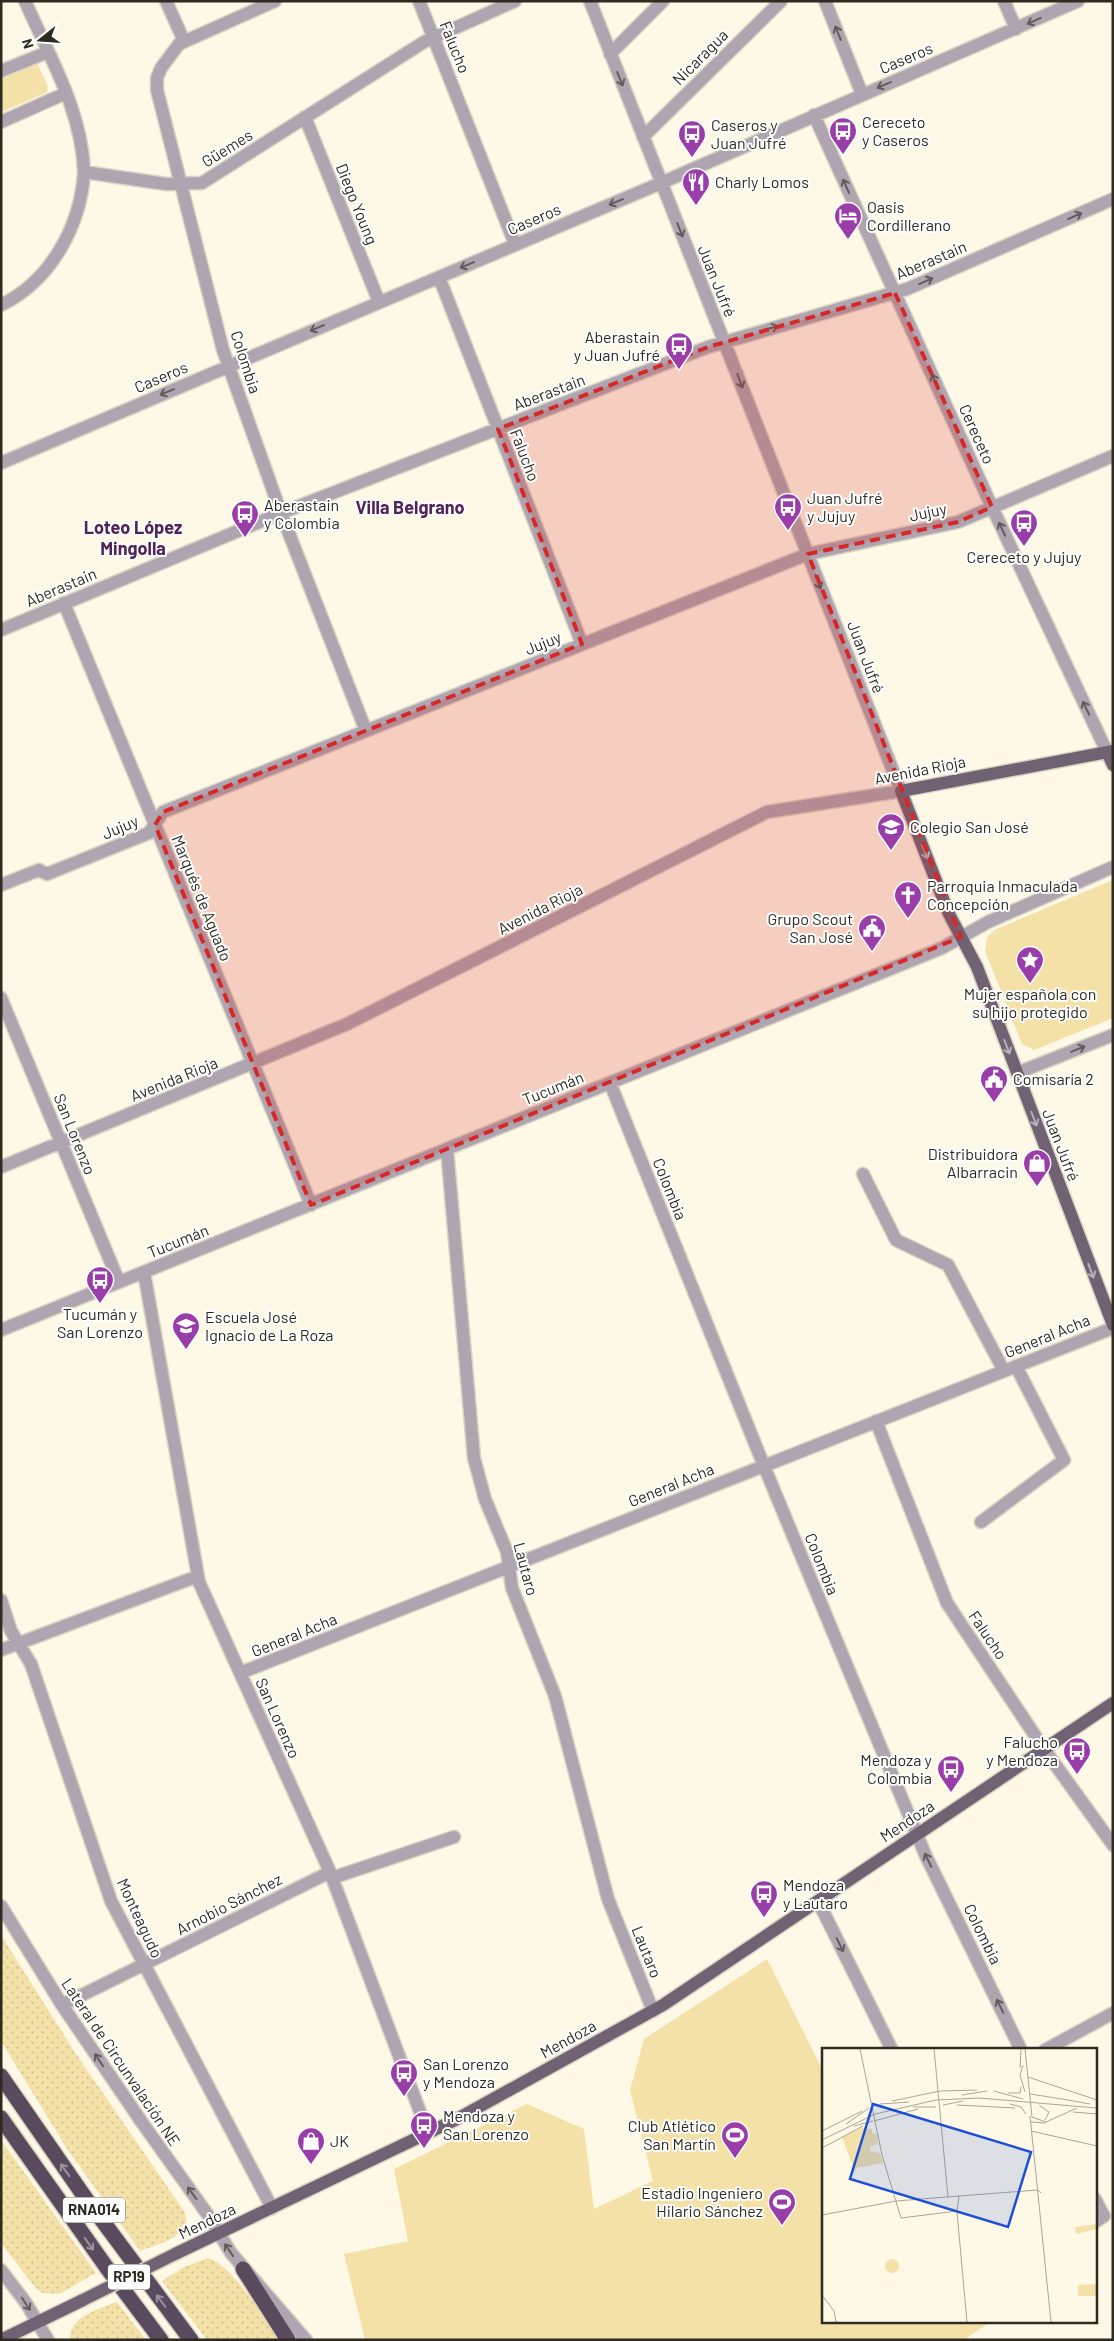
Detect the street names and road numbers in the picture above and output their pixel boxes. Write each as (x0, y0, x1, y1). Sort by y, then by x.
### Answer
street label: Falucho (436, 18, 474, 76)
street label: Nicaragua (668, 25, 731, 88)
street label: Caseros (876, 38, 935, 77)
street label: Güemes (198, 125, 256, 171)
street label: Diego Young (333, 161, 382, 247)
street label: Caseros (504, 199, 563, 238)
street label: Aberastain (892, 236, 969, 283)
street label: Juan Jufré (694, 242, 740, 319)
street label: Colombia (227, 328, 266, 396)
street label: Caseros (131, 357, 190, 396)
street label: Aberastain (510, 369, 587, 414)
street label: Cereceto (956, 401, 999, 467)
street label: Falucho (507, 426, 544, 484)
street label: Jujuy (907, 498, 949, 525)
street label: Aberastain (22, 563, 99, 610)
street label: Juan Jufré (844, 618, 889, 696)
street label: Jujuy (522, 626, 564, 658)
street label: Avenida Rioja (873, 751, 967, 788)
street label: Jujuy (99, 810, 141, 843)
street label: Marqués de Aguado (168, 832, 236, 964)
street label: Avenida Rioja (494, 879, 585, 938)
street label: Avenida Rioja (127, 1052, 220, 1105)
street label: Tucumán (520, 1067, 586, 1108)
street label: San Lorenzo (51, 1090, 100, 1177)
street label: Juan Jufré (1039, 1106, 1084, 1184)
street label: Colombia (649, 1155, 691, 1223)
street label: Tucumán (145, 1220, 211, 1261)
street label: General Acha (1001, 1310, 1092, 1361)
street label: General Acha (625, 1459, 716, 1510)
street label: Colombia (801, 1530, 843, 1598)
street label: Lautaro (510, 1540, 543, 1598)
street label: Falucho (965, 1607, 1012, 1663)
street label: General Acha (248, 1609, 339, 1660)
street label: San Lorenzo (252, 1675, 305, 1761)
street label: Mendoza (876, 1796, 937, 1846)
street label: Arnobio Sánchez (173, 1869, 285, 1938)
street label: Monteagudo (114, 1875, 167, 1961)
street label: Colombia (961, 1900, 1006, 1967)
street label: Lautaro (628, 1923, 666, 1981)
street label: Lateral de Circunvalación NE (58, 1974, 185, 2149)
street label: Mendoza (536, 2015, 599, 2062)
road number: RNA014 (63, 2198, 125, 2222)
street label: Mendoza (175, 2199, 238, 2243)
road number: RP19 (108, 2264, 150, 2290)

